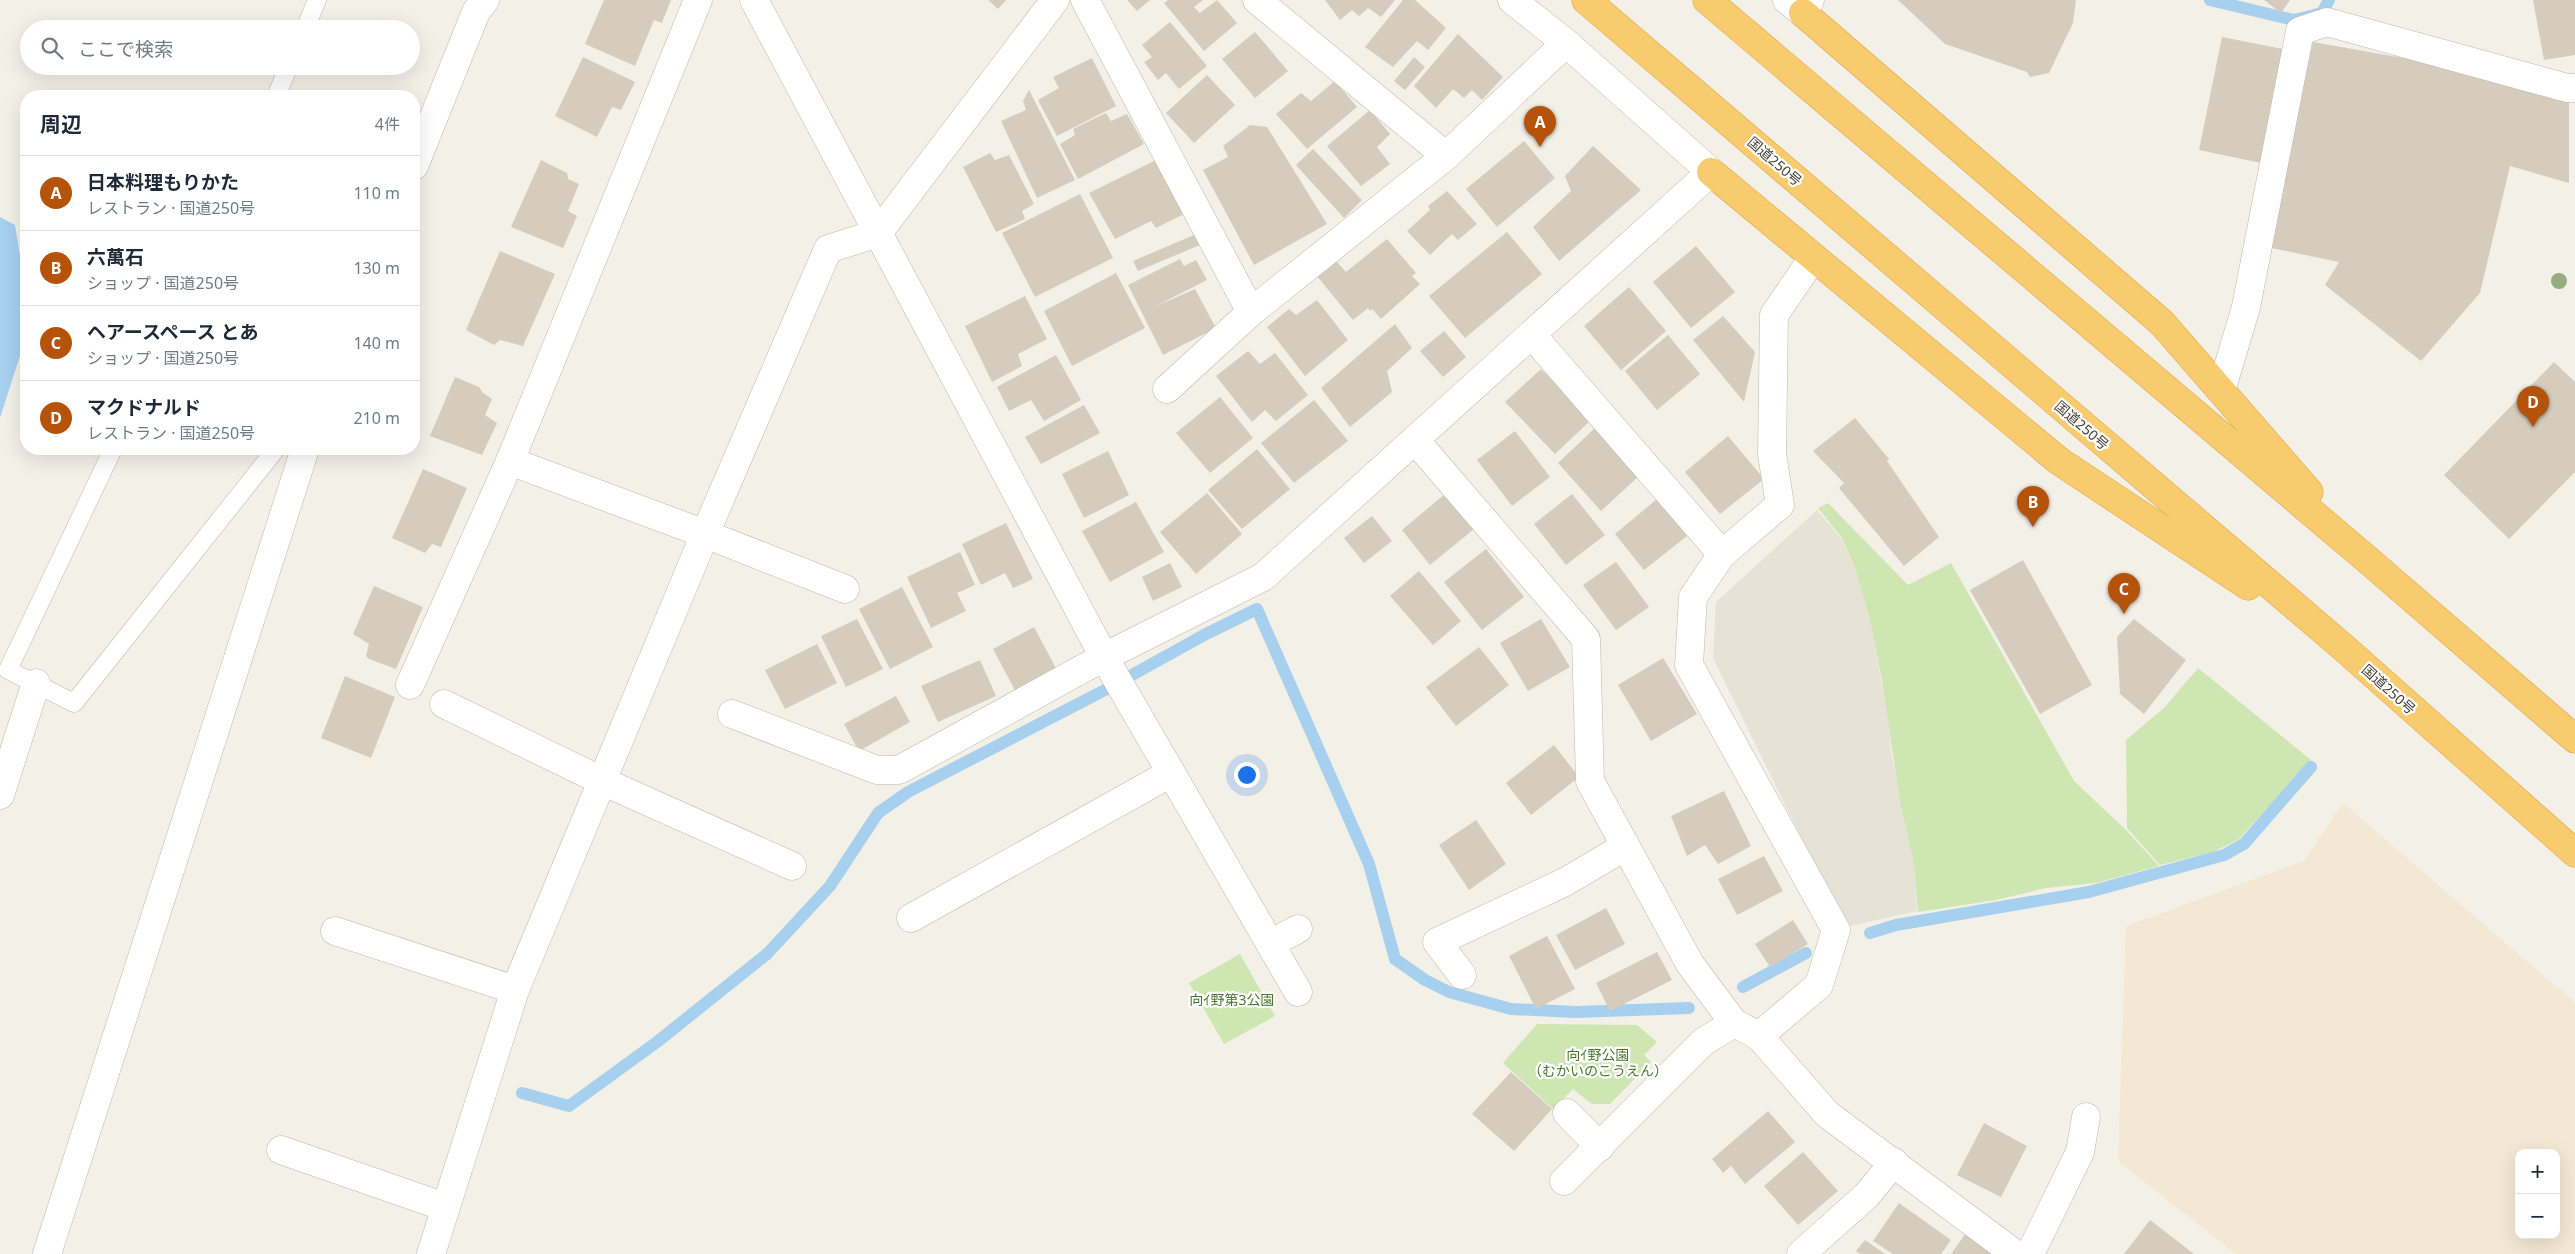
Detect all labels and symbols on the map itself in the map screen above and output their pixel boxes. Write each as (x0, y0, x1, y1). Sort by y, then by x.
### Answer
pin: A (1524, 106, 1556, 147)
street label: 国道250号 (1744, 132, 1806, 190)
pin: D (2517, 386, 2549, 427)
street label: 国道250号 (2051, 396, 2113, 454)
pin: B (2017, 486, 2049, 527)
pin: C (2108, 573, 2140, 614)
street label: 国道250号 (2358, 660, 2420, 718)
your location (1234, 762, 1260, 788)
park label: 向ｲ野第3公園 (1189, 990, 1275, 1009)
park label: 向ｲ野公園 （むかいのこうえん） (1528, 1045, 1668, 1080)

